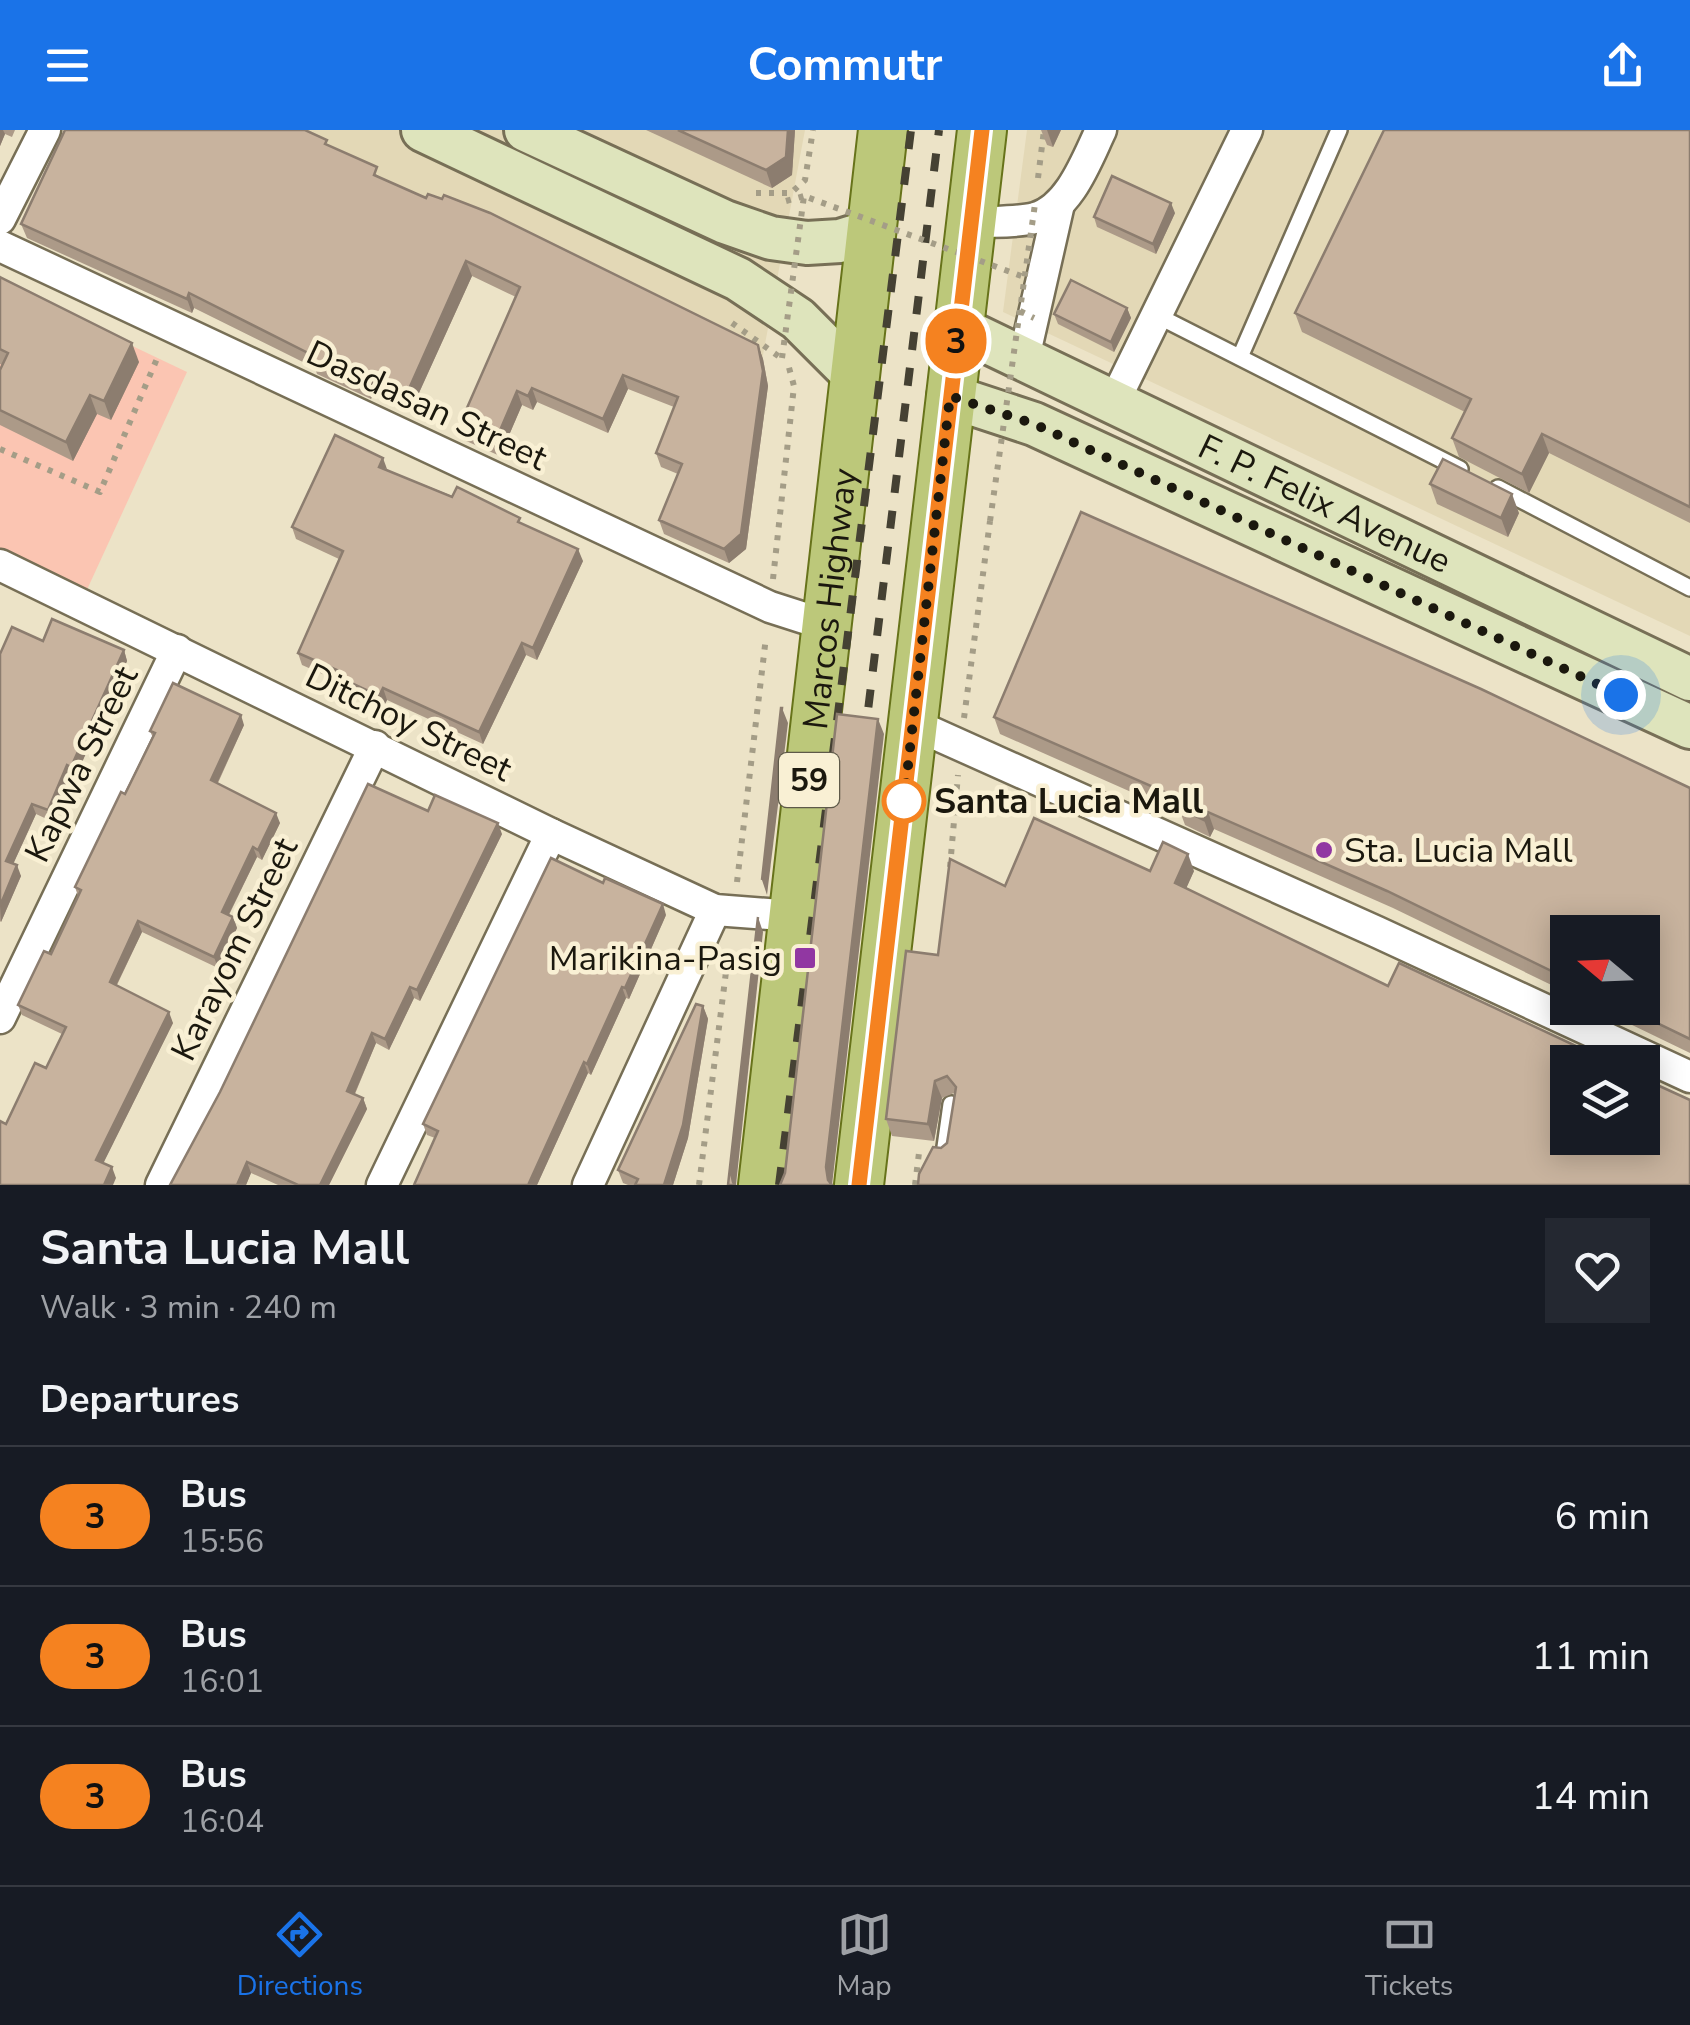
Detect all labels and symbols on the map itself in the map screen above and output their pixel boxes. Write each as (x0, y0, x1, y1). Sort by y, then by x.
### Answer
line badge: 3 (924, 308, 988, 374)
street label: Dasdasan Street (299, 329, 555, 482)
street label: F. P. Felix Avenue (1191, 423, 1459, 585)
street label: Marcos Highway (792, 466, 868, 732)
street label: Ditchoy Street (298, 652, 520, 793)
street label: Kapwa Street (14, 658, 150, 870)
your location (1596, 670, 1646, 720)
road number: 59 (779, 753, 839, 807)
place label: Santa Lucia Mall (934, 778, 1203, 825)
marker: Santa Lucia Mall (883, 780, 925, 822)
place label: Sta. Lucia Mall (1344, 827, 1573, 874)
street label: Karayom Street (160, 829, 309, 1069)
marker: Sta. Lucia Mall (1313, 839, 1335, 861)
north arrow (1550, 915, 1660, 1025)
place label: Marikina-Pasig (549, 935, 782, 982)
marker: Marikina-Pasig (792, 945, 818, 971)

